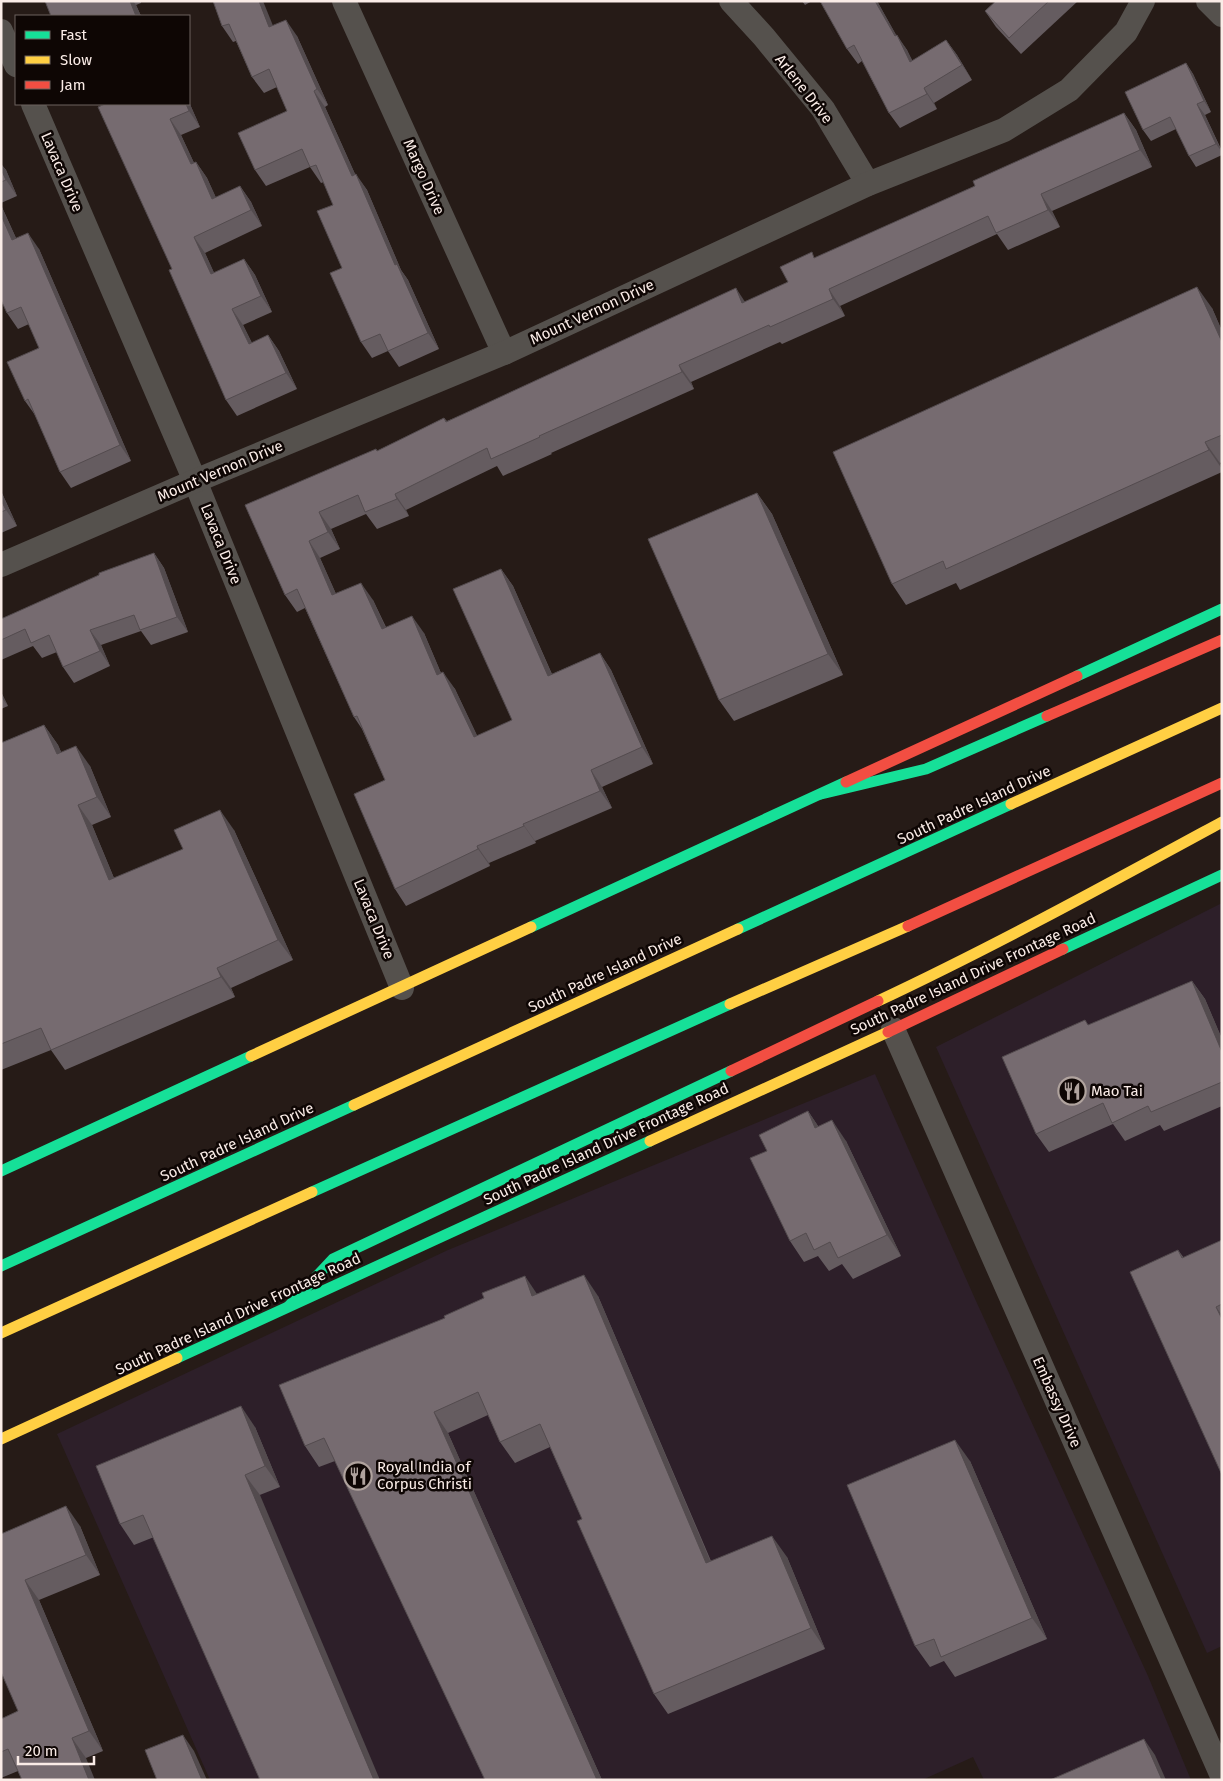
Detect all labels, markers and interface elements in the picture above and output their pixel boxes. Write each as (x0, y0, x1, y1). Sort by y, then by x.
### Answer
legend (15, 15, 190, 105)
text: Fast (60, 26, 87, 44)
text: Slow (60, 51, 92, 69)
street label: Arlene Drive (771, 51, 837, 127)
text: Jam (60, 76, 86, 94)
street label: Lavaca Drive (37, 129, 87, 215)
street label: Margo Drive (399, 136, 449, 218)
street label: Mount Vernon Drive (527, 275, 657, 349)
street label: Mount Vernon Drive (154, 436, 286, 506)
street label: Lavaca Drive (197, 501, 245, 587)
street label: South Padre Island Drive (894, 762, 1054, 848)
street label: Lavaca Drive (350, 876, 398, 962)
street label: South Padre Island Drive Frontage Road (848, 909, 1098, 1039)
street label: South Padre Island Drive (525, 930, 685, 1016)
restaurant icon: Mao Tai (1057, 1076, 1087, 1106)
street label: South Padre Island Drive Frontage Road (481, 1079, 731, 1209)
place label: Mao Tai (1091, 1082, 1143, 1100)
street label: South Padre Island Drive (157, 1099, 317, 1185)
street label: South Padre Island Drive Frontage Road (113, 1249, 363, 1379)
street label: Embassy Drive (1029, 1354, 1085, 1450)
place label: Royal India of Corpus Christi (377, 1458, 472, 1493)
restaurant icon: Royal India of Corpus Christi (343, 1461, 373, 1491)
scale bar (18, 1734, 94, 1766)
text: 20 m (25, 1742, 58, 1760)

